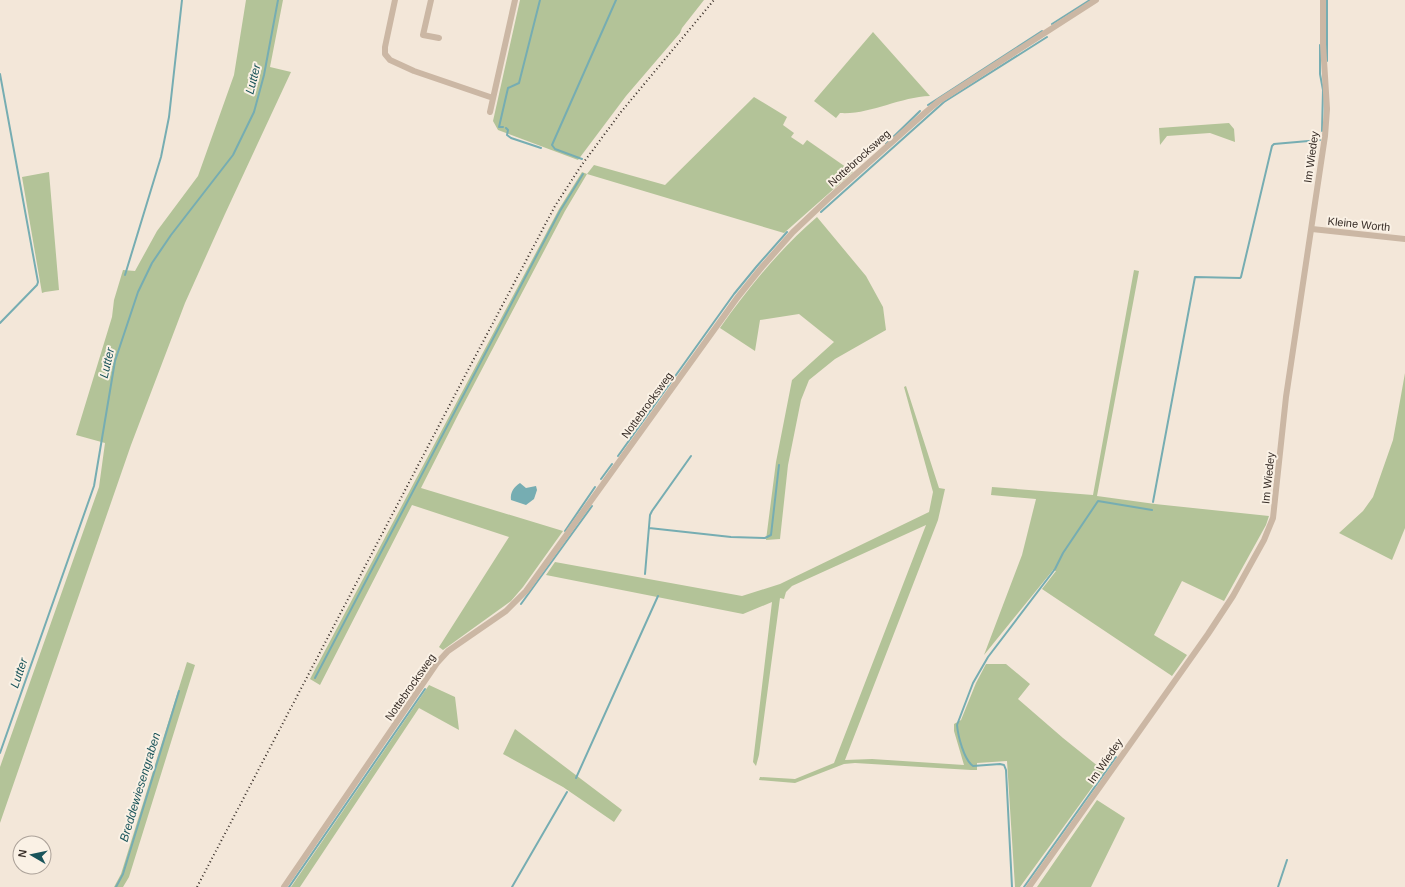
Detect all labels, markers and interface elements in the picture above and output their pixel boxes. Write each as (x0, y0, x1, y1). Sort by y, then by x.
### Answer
water label: Lutter (242, 61, 264, 96)
street label: Nottebrocksweg (826, 127, 892, 189)
street label: Im Wiedey (1301, 130, 1321, 184)
street label: Kleine Worth (1327, 215, 1391, 233)
water label: Lutter (97, 345, 117, 380)
street label: Nottebrocksweg (619, 370, 675, 440)
street label: Im Wiedey (1259, 451, 1277, 504)
street label: Nottebrocksweg (382, 651, 438, 723)
water label: Lutter (7, 655, 31, 690)
water label: Breddewiesengraben (117, 730, 163, 843)
street label: Im Wiedey (1085, 736, 1125, 786)
north arrow (12, 835, 52, 875)
text: N (16, 849, 29, 858)

